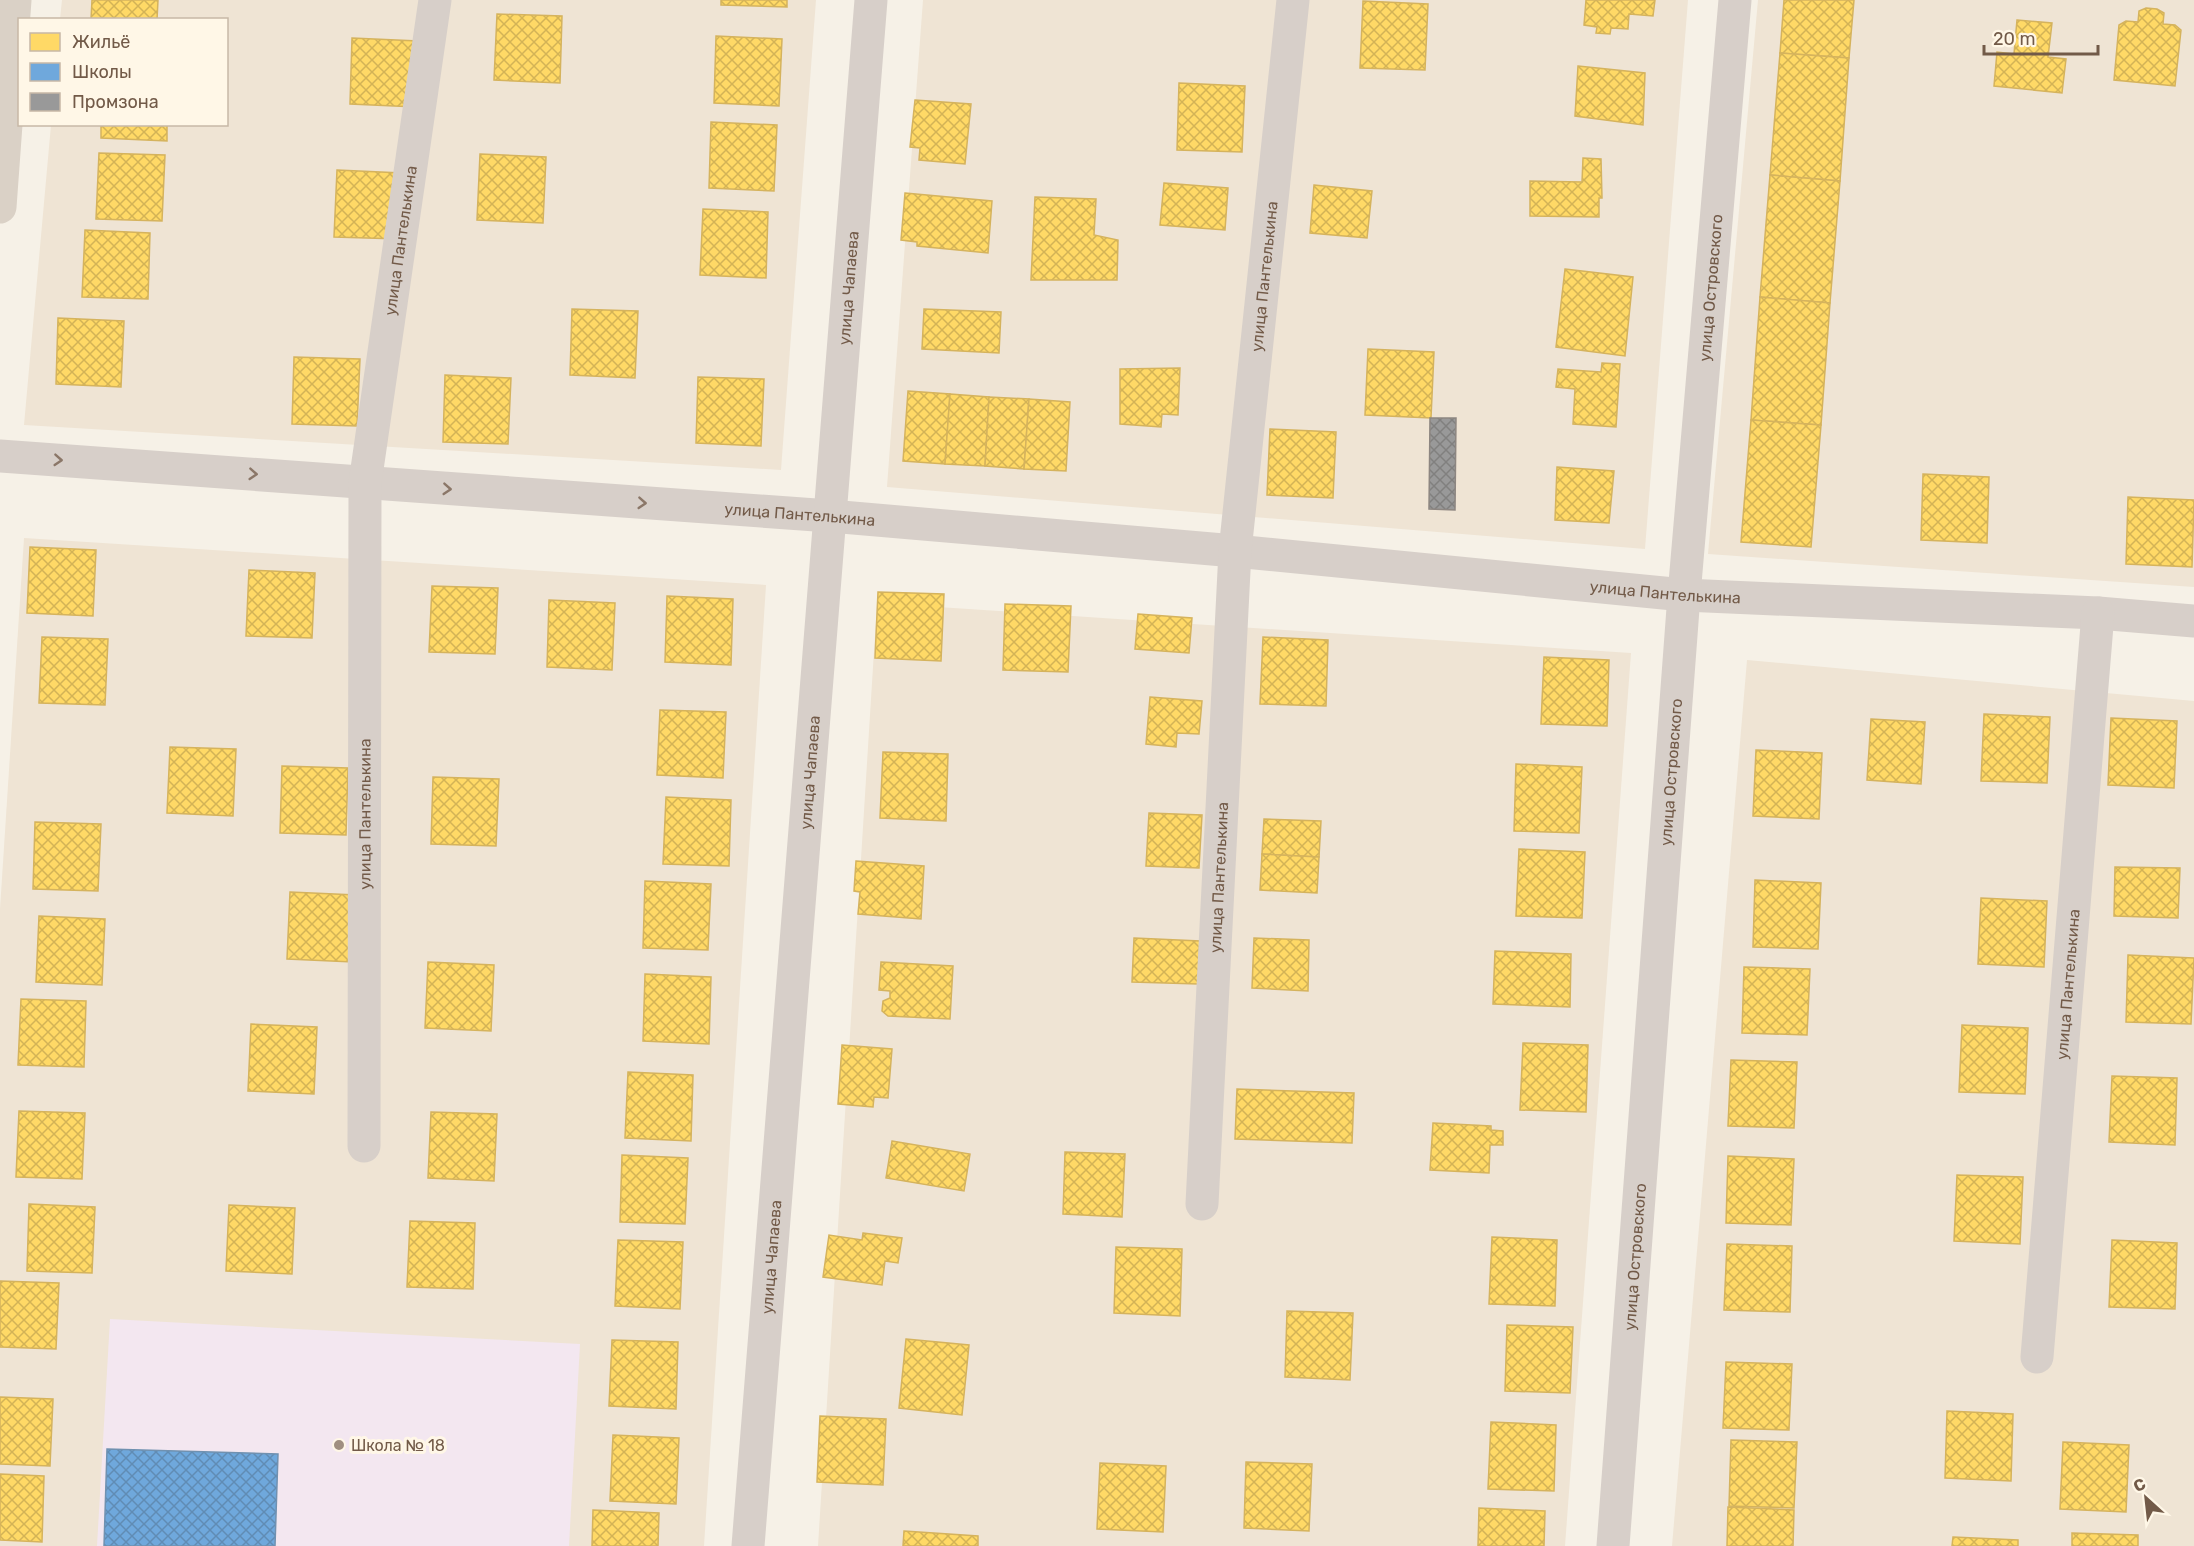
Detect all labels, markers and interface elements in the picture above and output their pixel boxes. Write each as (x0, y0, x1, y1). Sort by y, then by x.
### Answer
legend (18, 18, 228, 126)
scale bar (1984, 18, 2098, 56)
text: 20 m (1993, 28, 2035, 50)
text: Жильё (72, 31, 130, 53)
text: Школы (72, 61, 132, 83)
text: Промзона (72, 91, 159, 113)
street label: улица Пантелькина (380, 164, 421, 317)
street label: улица Пантелькина (1247, 200, 1282, 353)
street label: улица Островского (1695, 213, 1727, 362)
street label: улица Чапаева (835, 230, 863, 346)
one-way arrow (54, 453, 63, 466)
one-way arrow (248, 468, 257, 481)
one-way arrow (443, 482, 452, 495)
one-way arrow (637, 496, 646, 509)
street label: улица Пантелькина (724, 499, 876, 530)
street label: улица Пантелькина (1589, 577, 1741, 607)
street label: улица Островского (1656, 698, 1686, 847)
street label: улица Чапаева (796, 715, 824, 830)
street label: улица Пантелькина (355, 738, 375, 890)
street label: улица Пантелькина (1206, 801, 1232, 953)
street label: улица Пантелькина (2052, 908, 2084, 1060)
street label: улица Островского (1620, 1182, 1650, 1331)
street label: улица Чапаева (757, 1199, 786, 1315)
place label: Школа № 18 (351, 1436, 445, 1455)
marker: Школа № 18 (332, 1438, 346, 1452)
north arrow (2116, 1468, 2176, 1528)
text: С (2130, 1474, 2149, 1496)

